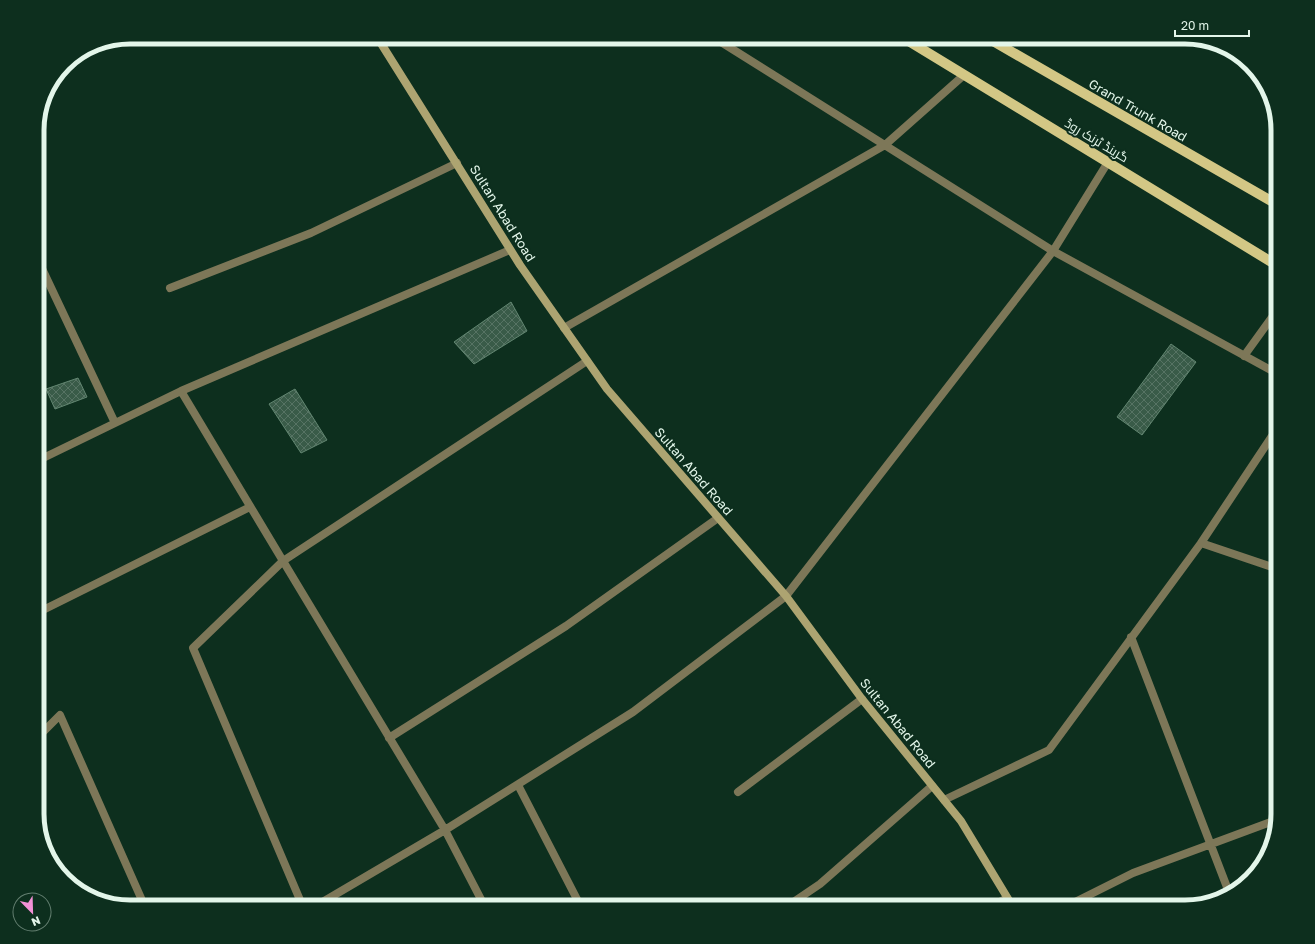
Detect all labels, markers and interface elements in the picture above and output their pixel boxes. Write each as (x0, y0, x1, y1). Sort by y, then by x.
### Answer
scale bar (1175, 12, 1249, 38)
text: 20 m (1181, 18, 1209, 33)
street label: Grand Trunk Road (1086, 75, 1190, 145)
street label: گرینڈ ٹرنک روڈ (1062, 115, 1132, 165)
street label: Sultan Abad Road (467, 162, 539, 264)
street label: Sultan Abad Road (652, 424, 736, 518)
street label: Sultan Abad Road (857, 675, 939, 771)
north arrow (12, 892, 52, 932)
text: N (30, 914, 42, 929)

